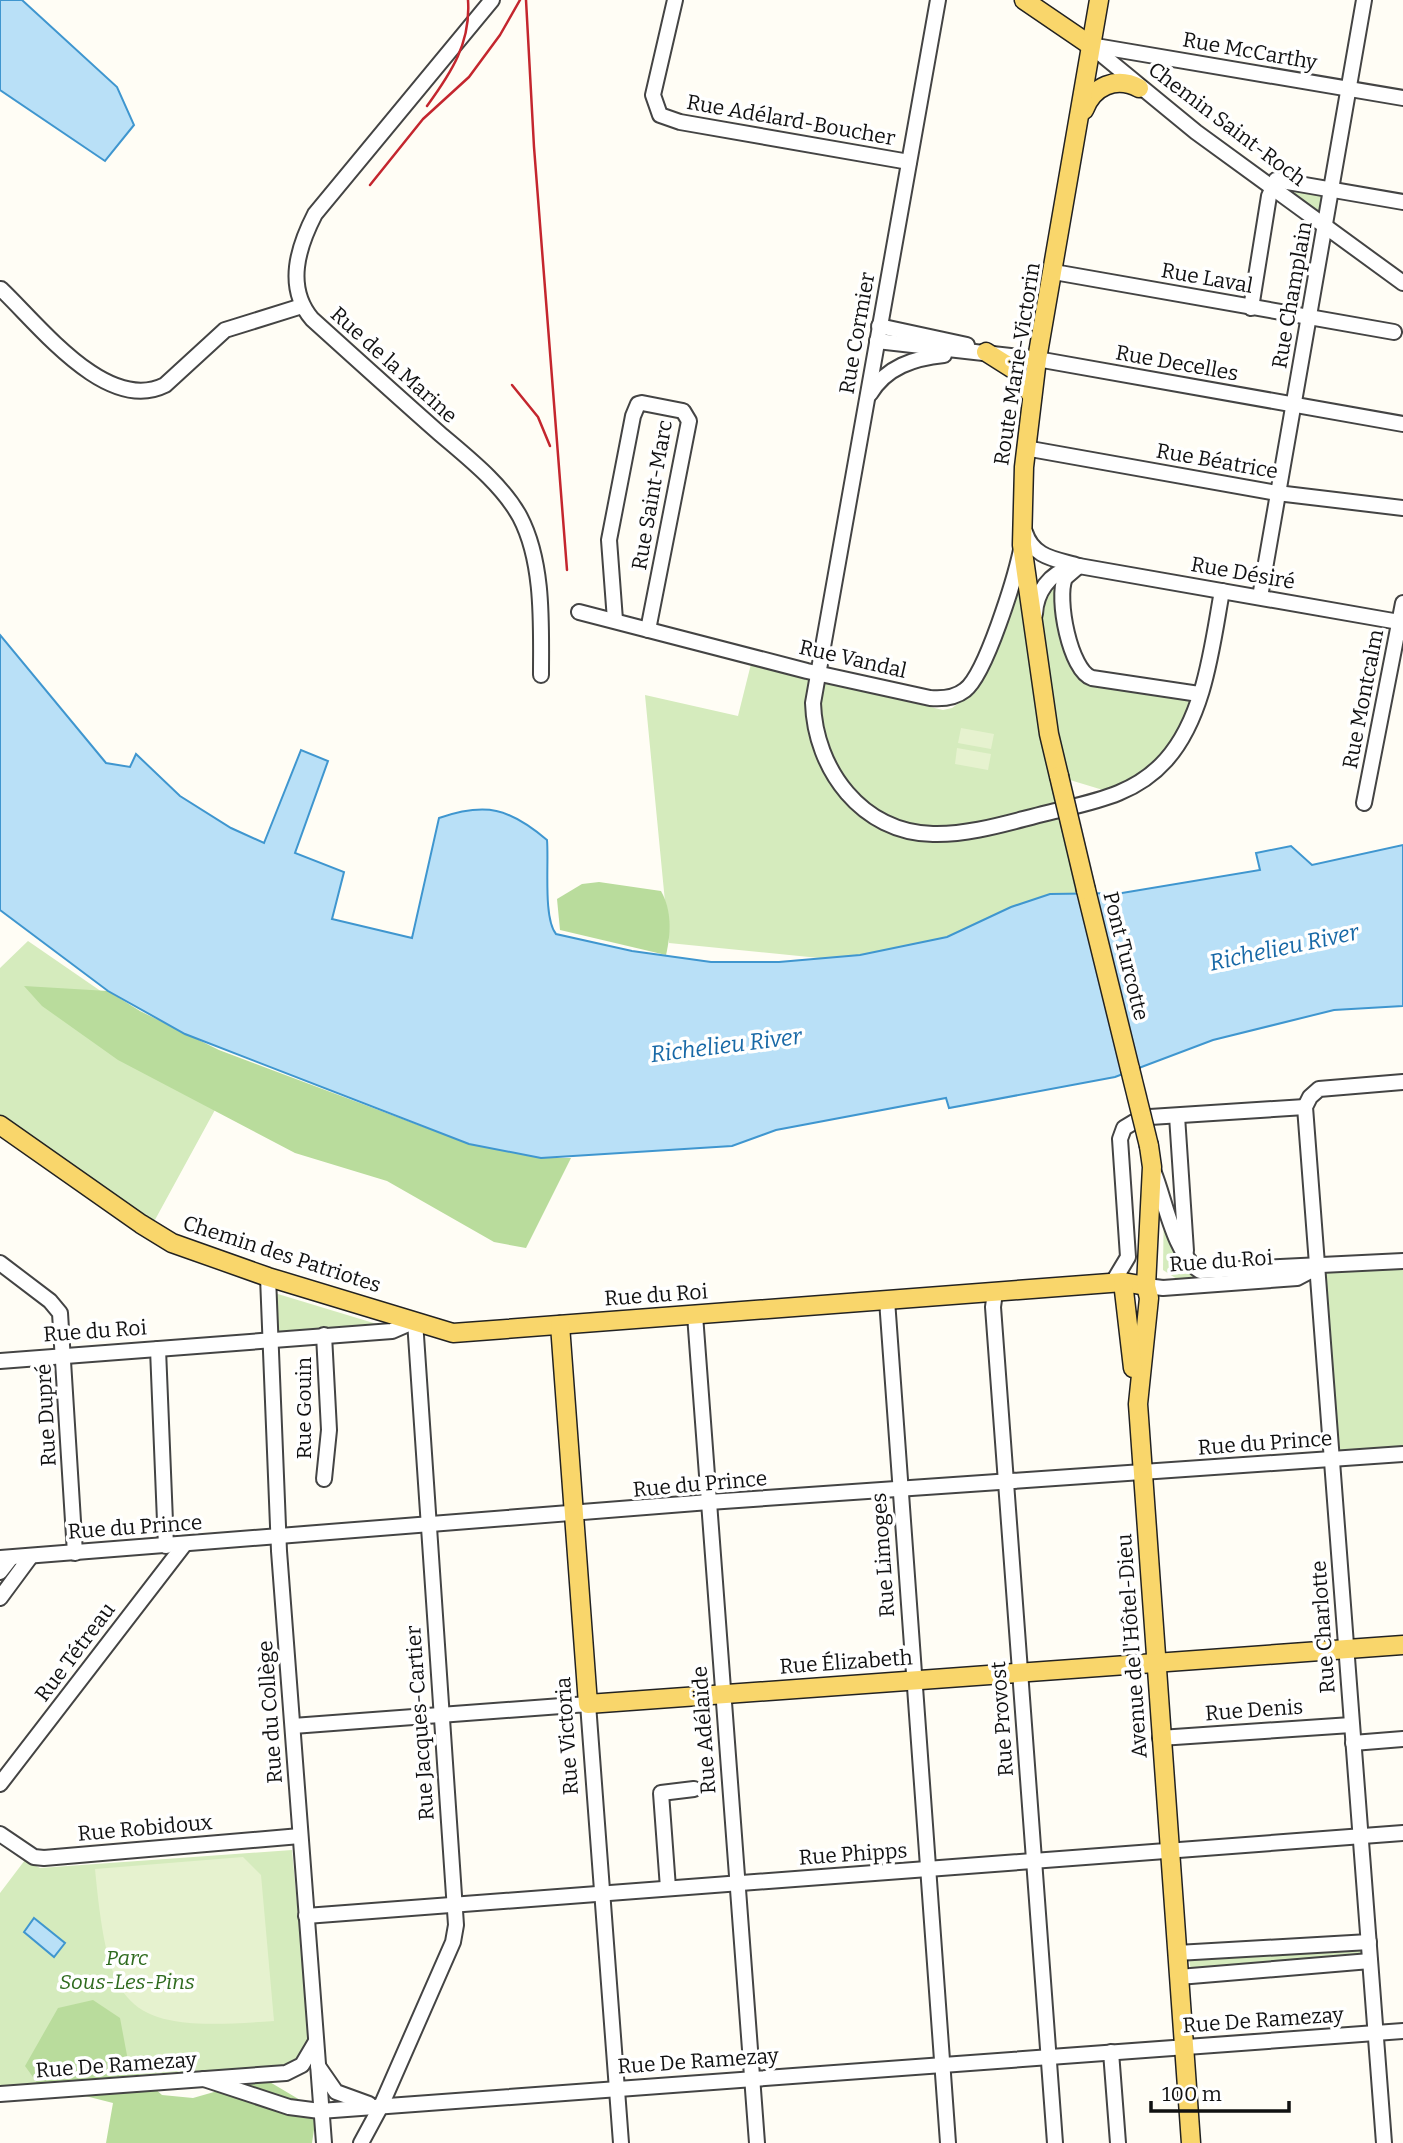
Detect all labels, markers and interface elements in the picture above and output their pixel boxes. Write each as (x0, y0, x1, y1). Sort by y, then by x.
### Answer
street label: Rue McCarthy (1181, 26, 1320, 76)
street label: Chemin Saint-Roch (1143, 56, 1311, 192)
street label: Rue Adélard-Boucher (685, 89, 897, 151)
street label: Rue Champlain (1266, 219, 1318, 371)
street label: Rue Laval (1159, 257, 1255, 299)
street label: Route Marie-Victorin (988, 261, 1046, 467)
street label: Rue Cormier (833, 270, 881, 396)
street label: Rue de la Marine (325, 301, 463, 429)
street label: Rue Decelles (1114, 339, 1240, 387)
street label: Rue Saint-Marc (626, 418, 678, 572)
street label: Rue Béatrice (1154, 438, 1280, 484)
street label: Rue Désiré (1189, 551, 1297, 595)
street label: Rue Montcalm (1337, 627, 1389, 771)
street label: Rue Vandal (797, 634, 909, 684)
street label: Pont Turcotte (1097, 889, 1155, 1023)
water label: Richelieu River (1207, 917, 1363, 976)
water label: Richelieu River (649, 1022, 805, 1068)
street label: Chemin des Patriotes (180, 1210, 384, 1298)
street label: Rue du Roi (1168, 1244, 1274, 1278)
street label: Rue du Roi (603, 1278, 709, 1312)
street label: Rue du Roi (42, 1314, 148, 1348)
street label: Rue Gouin (291, 1357, 317, 1459)
street label: Rue Dupré (30, 1363, 62, 1467)
street label: Rue du Prince (1197, 1425, 1333, 1461)
street label: Rue du Prince (632, 1465, 768, 1503)
street label: Rue Limoges (866, 1492, 900, 1618)
street label: Rue du Prince (67, 1509, 203, 1545)
street label: Avenue de l'Hôtel-Dieu (1111, 1533, 1153, 1759)
street label: Rue Charlotte (1305, 1560, 1341, 1694)
street label: Rue Tétreau (29, 1597, 121, 1707)
street label: Rue Jacques-Cartier (400, 1625, 440, 1821)
street label: Rue du Collège (252, 1640, 288, 1784)
street label: Rue Élizabeth (779, 1644, 913, 1680)
street label: Rue Provost (985, 1660, 1019, 1777)
street label: Rue Adélaïde (687, 1665, 721, 1795)
street label: Rue Victoria (550, 1676, 584, 1796)
street label: Rue Denis (1204, 1694, 1304, 1726)
street label: Rue Robidoux (77, 1809, 214, 1847)
street label: Rue Phipps (798, 1837, 908, 1871)
park label: Parc Sous-Les-Pins (59, 1945, 195, 1995)
street label: Rue De Ramezay (1182, 2001, 1345, 2039)
street label: Rue De Ramezay (617, 2042, 780, 2080)
street label: Rue De Ramezay (35, 2046, 198, 2084)
scale bar (1151, 2070, 1289, 2114)
text: 100 m (1162, 2081, 1222, 2107)

